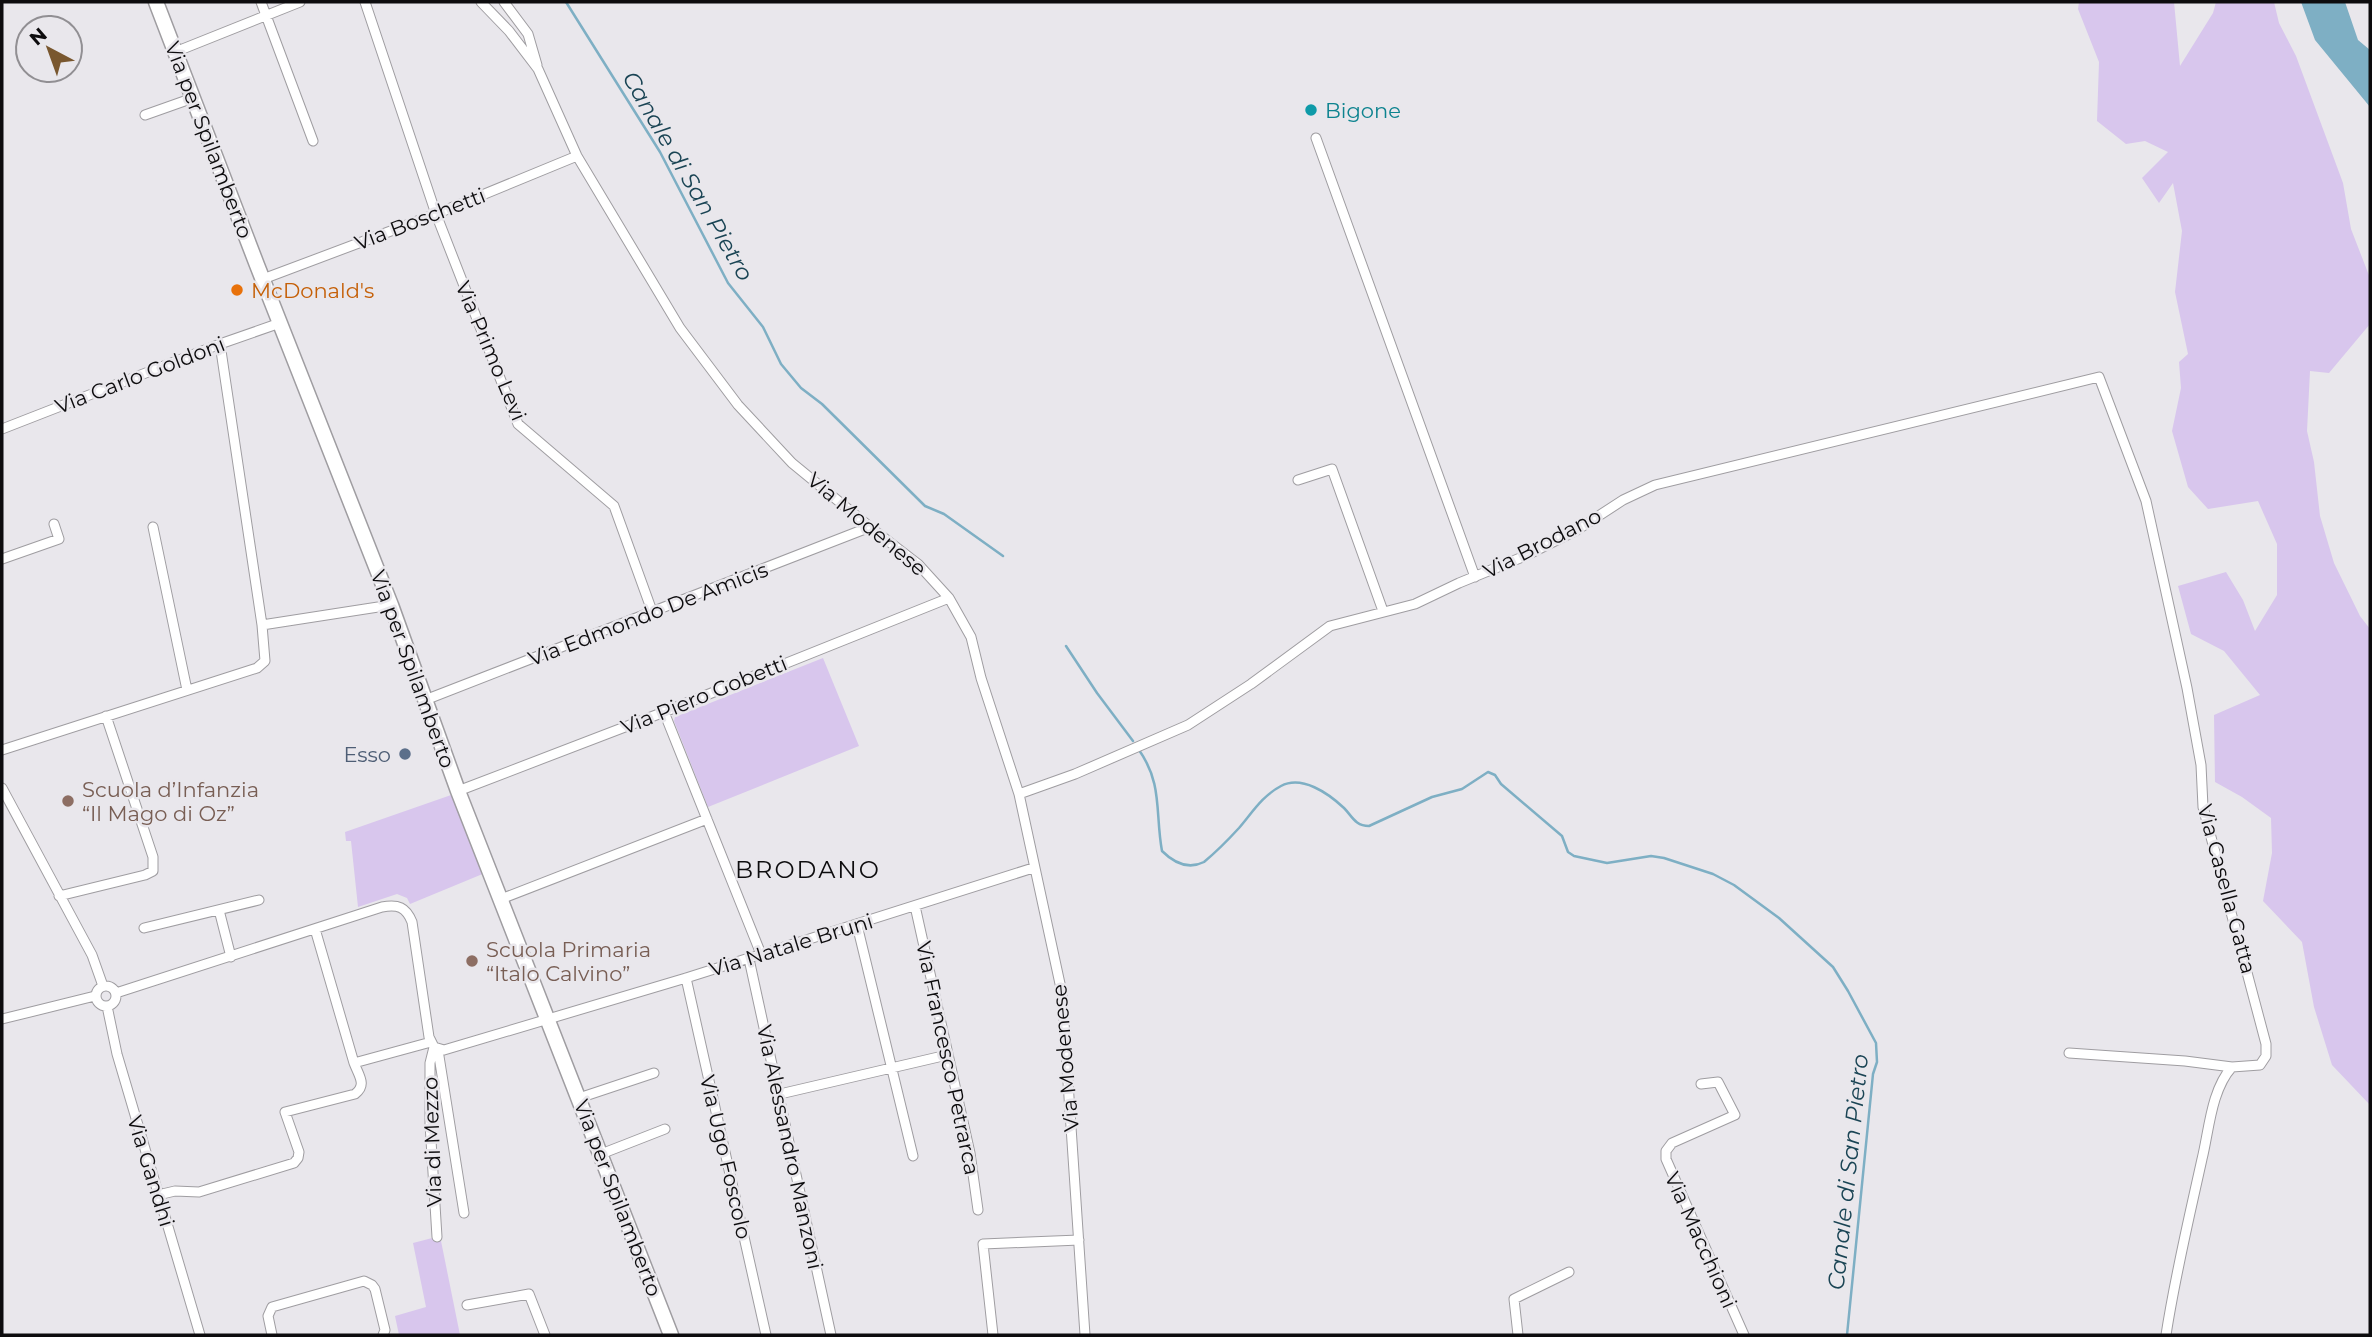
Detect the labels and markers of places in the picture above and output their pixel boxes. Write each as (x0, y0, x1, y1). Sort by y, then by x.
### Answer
place label: Bigone (1325, 98, 1401, 123)
marker: Bigone (1303, 102, 1319, 118)
place label: McDonald's (251, 278, 374, 303)
marker: McDonald's (229, 282, 245, 298)
place label: Esso (343, 742, 391, 767)
marker: Esso (397, 746, 413, 762)
place label: Scuola d’Infanzia “Il Mago di Oz” (82, 777, 259, 826)
marker: Scuola d’Infanzia “Il Mago di Oz” (60, 793, 76, 809)
place label: Scuola Primaria “Italo Calvino” (486, 937, 651, 986)
marker: Scuola Primaria “Italo Calvino” (464, 953, 480, 969)

